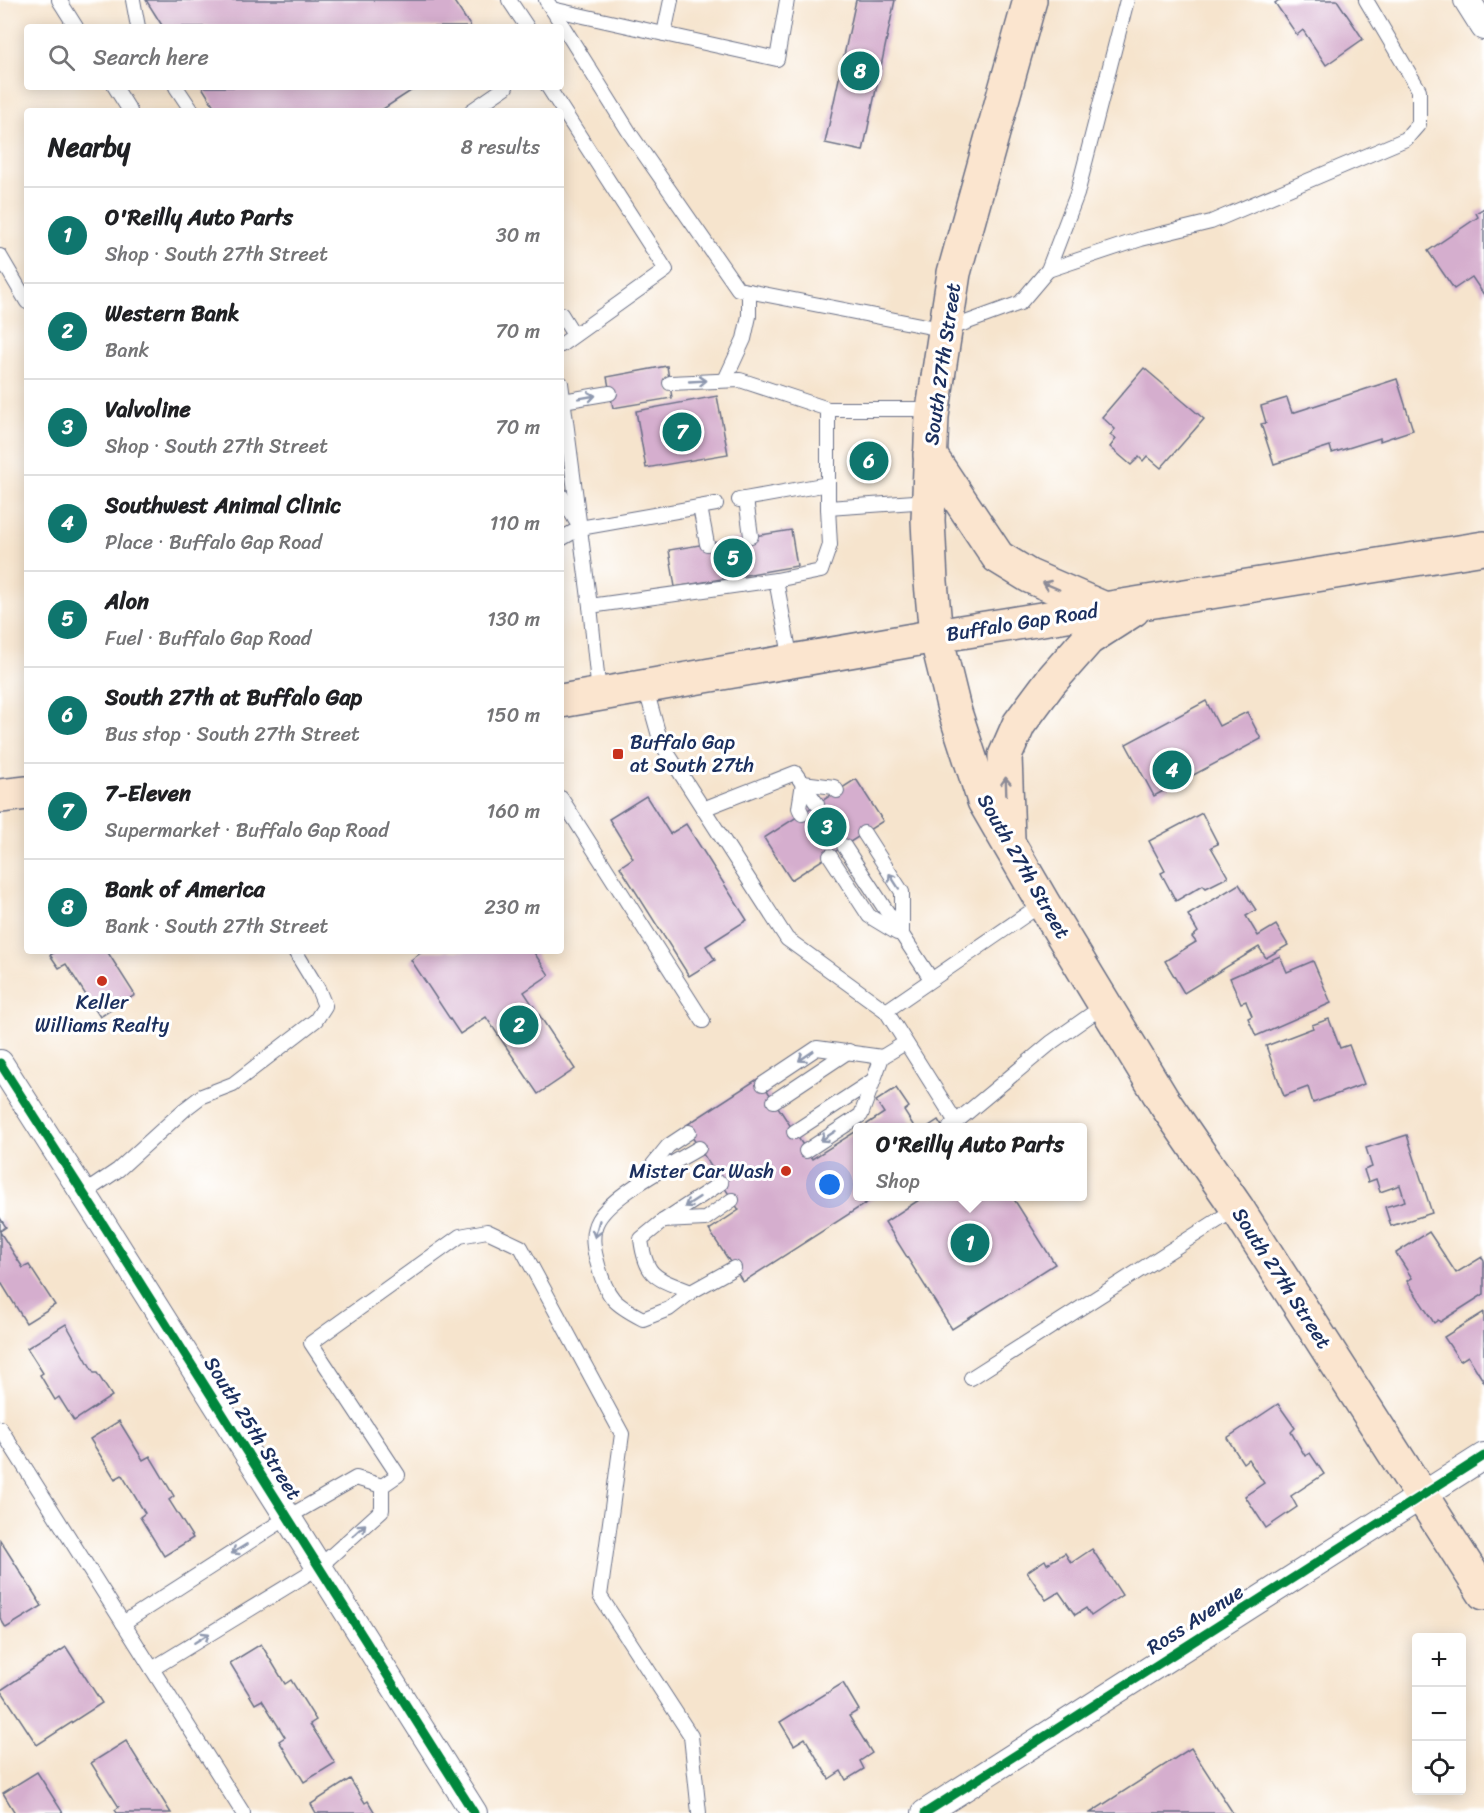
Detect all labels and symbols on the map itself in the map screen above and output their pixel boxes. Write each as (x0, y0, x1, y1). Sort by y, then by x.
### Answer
pin: 8 (840, 48, 880, 94)
street label: South 27th Street (914, 280, 971, 447)
one-way arrow (687, 376, 707, 387)
one-way arrow (576, 391, 596, 402)
pin: 7 (662, 410, 702, 454)
pin: 6 (850, 438, 888, 484)
pin: 5 (714, 536, 752, 580)
one-way arrow (1043, 580, 1061, 591)
street label: Buffalo Gap Road (944, 593, 1102, 652)
place label: Buffalo Gap at South 27th (630, 725, 754, 783)
marker: Buffalo Gap at South 27th (611, 747, 625, 761)
pin: 4 (1152, 748, 1192, 792)
one-way arrow (1001, 776, 1012, 796)
street label: South 27th Street (968, 787, 1080, 946)
pin: 3 (808, 804, 846, 850)
one-way arrow (888, 873, 900, 890)
marker: Keller Williams Realty (95, 974, 109, 988)
place label: Keller Williams Realty (35, 985, 170, 1043)
pin: 2 (500, 1002, 538, 1048)
one-way arrow (798, 1050, 815, 1062)
one-way arrow (820, 1130, 837, 1143)
place label: Mister Car Wash (629, 1154, 774, 1189)
marker: Mister Car Wash (779, 1164, 793, 1178)
your location (815, 1170, 844, 1199)
one-way arrow (684, 1196, 701, 1208)
street label: South 27th Street (1222, 1200, 1341, 1357)
one-way arrow (590, 1219, 602, 1238)
pin: 1 (950, 1220, 990, 1266)
street label: South 25th Street (194, 1349, 311, 1507)
one-way arrow (352, 1523, 367, 1537)
one-way arrow (231, 1543, 248, 1555)
street label: Ross Avenue (1139, 1575, 1251, 1664)
one-way arrow (193, 1632, 210, 1644)

